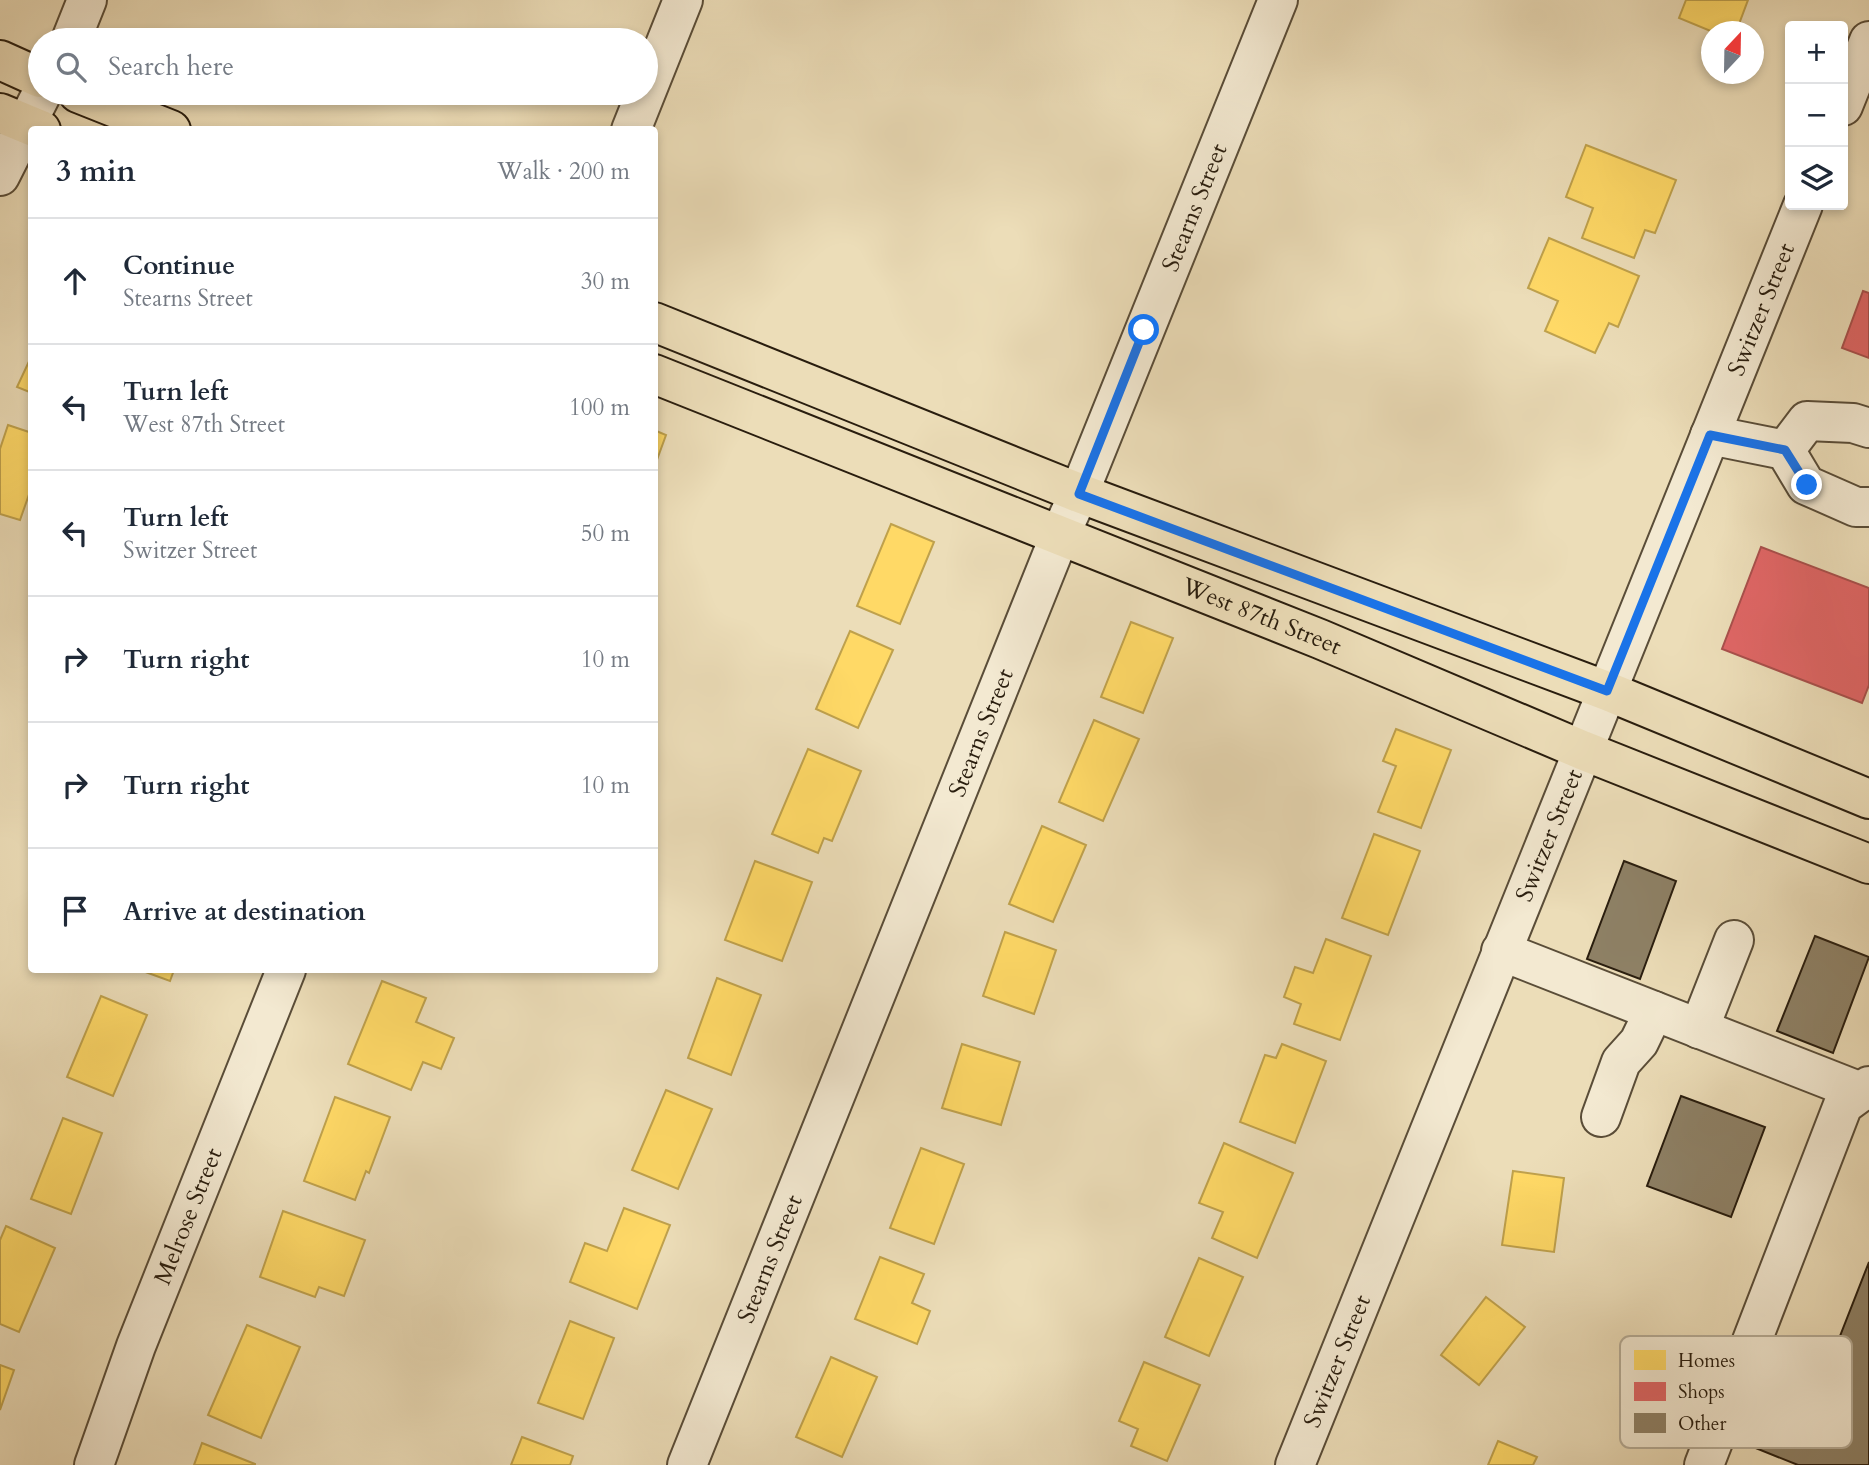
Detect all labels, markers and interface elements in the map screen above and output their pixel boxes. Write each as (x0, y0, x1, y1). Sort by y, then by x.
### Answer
north arrow (1701, 21, 1764, 84)
map controls (1785, 21, 1848, 210)
button: + (1785, 21, 1848, 84)
search box (28, 28, 658, 105)
icon: search (52, 48, 90, 86)
text: Search here (108, 49, 234, 84)
button: − (1785, 84, 1848, 147)
street label: Stearns Street (1154, 138, 1236, 277)
button: layers (1785, 147, 1848, 210)
text: 3 min (56, 151, 136, 192)
text: Walk · 200 m (497, 156, 630, 187)
street label: Switzer Street (1720, 238, 1803, 381)
text: Continue (123, 248, 235, 283)
icon: ahead (56, 262, 94, 300)
text: 30 m (581, 266, 630, 297)
text: Stearns Street (123, 283, 253, 314)
route start (1128, 314, 1159, 345)
text: Turn left (123, 374, 228, 409)
icon: left (56, 388, 94, 426)
text: 100 m (569, 392, 630, 423)
text: West 87th Street (123, 409, 285, 440)
route end (1791, 469, 1822, 500)
text: Turn left (123, 500, 228, 535)
icon: left (56, 514, 94, 552)
text: 50 m (581, 518, 630, 549)
text: Switzer Street (123, 535, 257, 566)
street label: West 87th Street (1176, 569, 1347, 663)
icon: right (56, 640, 94, 678)
text: Turn right (123, 642, 250, 677)
text: 10 m (581, 644, 630, 675)
street label: Stearns Street (941, 663, 1022, 802)
street label: Switzer Street (1508, 764, 1591, 907)
icon: right (56, 766, 94, 804)
text: Turn right (123, 768, 250, 803)
text: 10 m (581, 770, 630, 801)
icon: arrive (56, 892, 94, 930)
text: Arrive at destination (123, 894, 366, 929)
street label: Melrose Street (146, 1143, 231, 1290)
street label: Stearns Street (730, 1190, 811, 1328)
street label: Switzer Street (1296, 1290, 1379, 1433)
legend (1620, 1336, 1852, 1448)
text: Homes (1678, 1348, 1735, 1374)
text: Shops (1678, 1379, 1725, 1405)
text: Other (1678, 1411, 1726, 1437)

